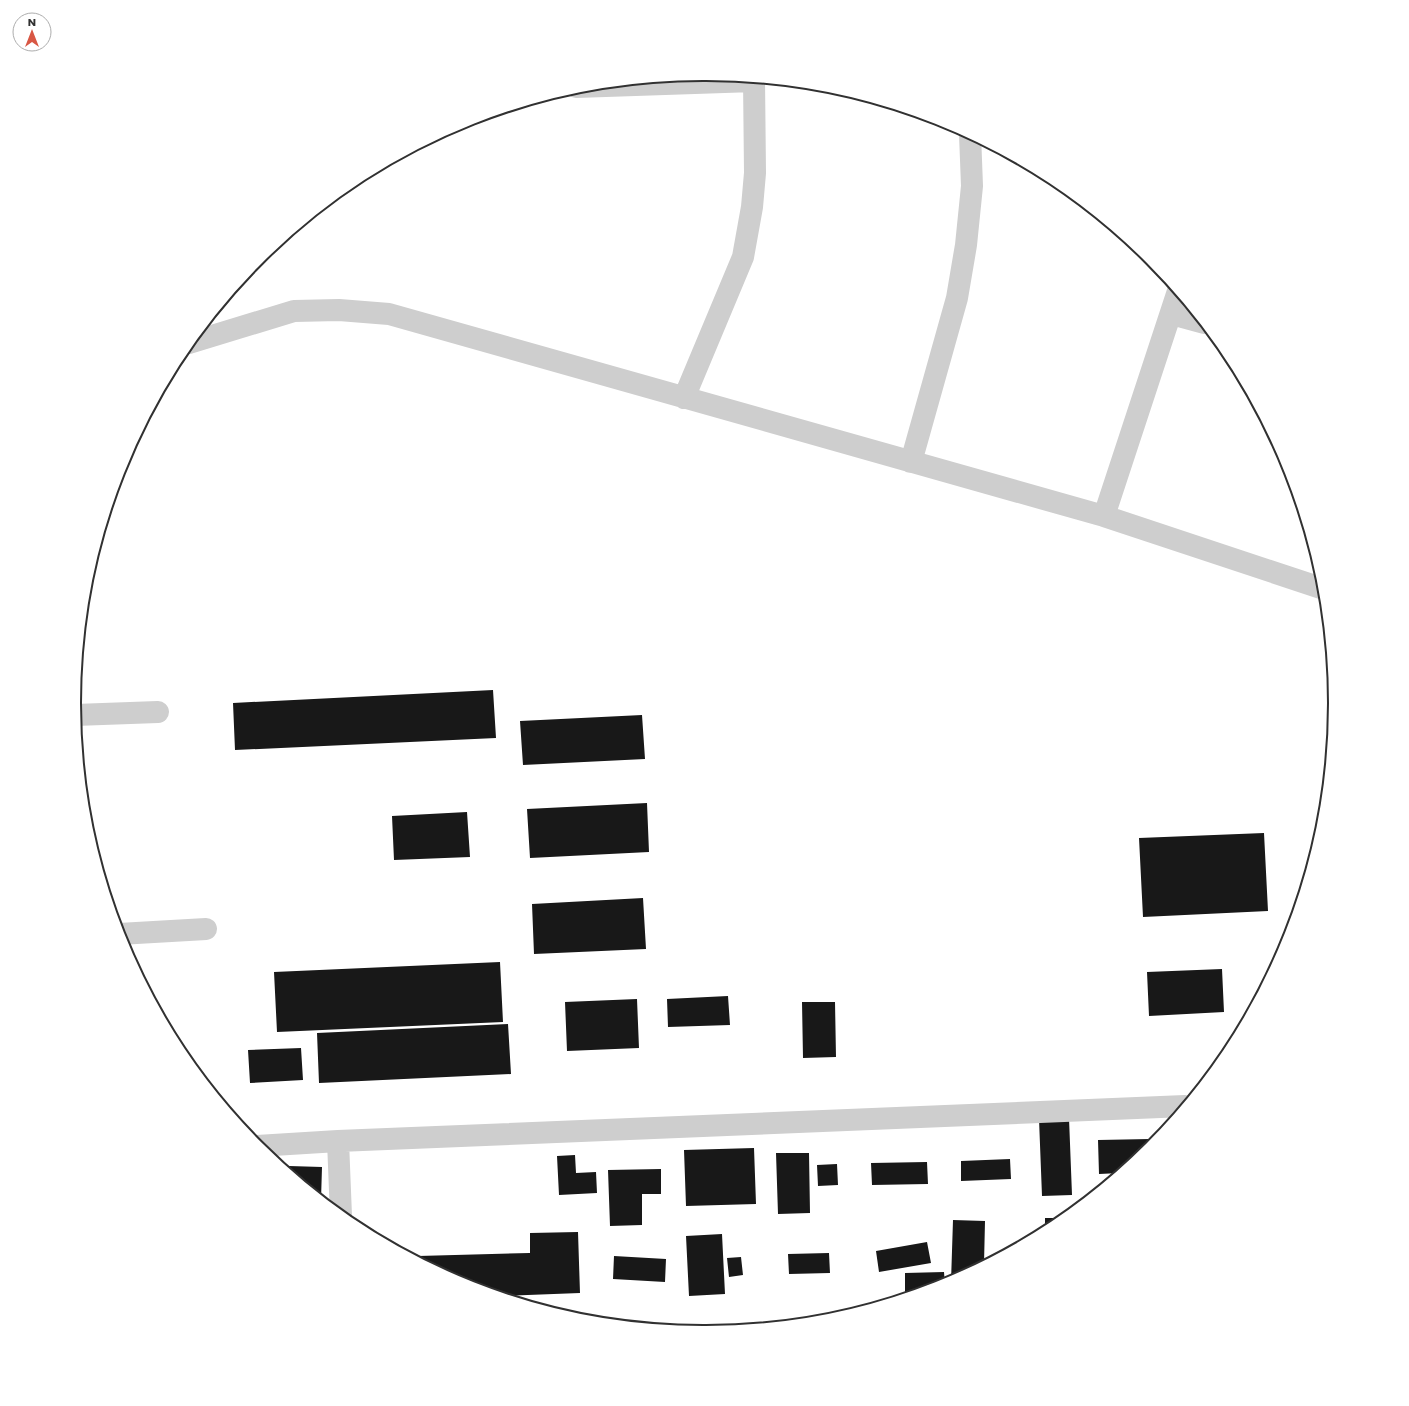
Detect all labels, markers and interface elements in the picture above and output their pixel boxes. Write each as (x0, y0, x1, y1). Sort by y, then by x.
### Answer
north arrow (12, 12, 52, 52)
text: N (28, 14, 36, 30)

